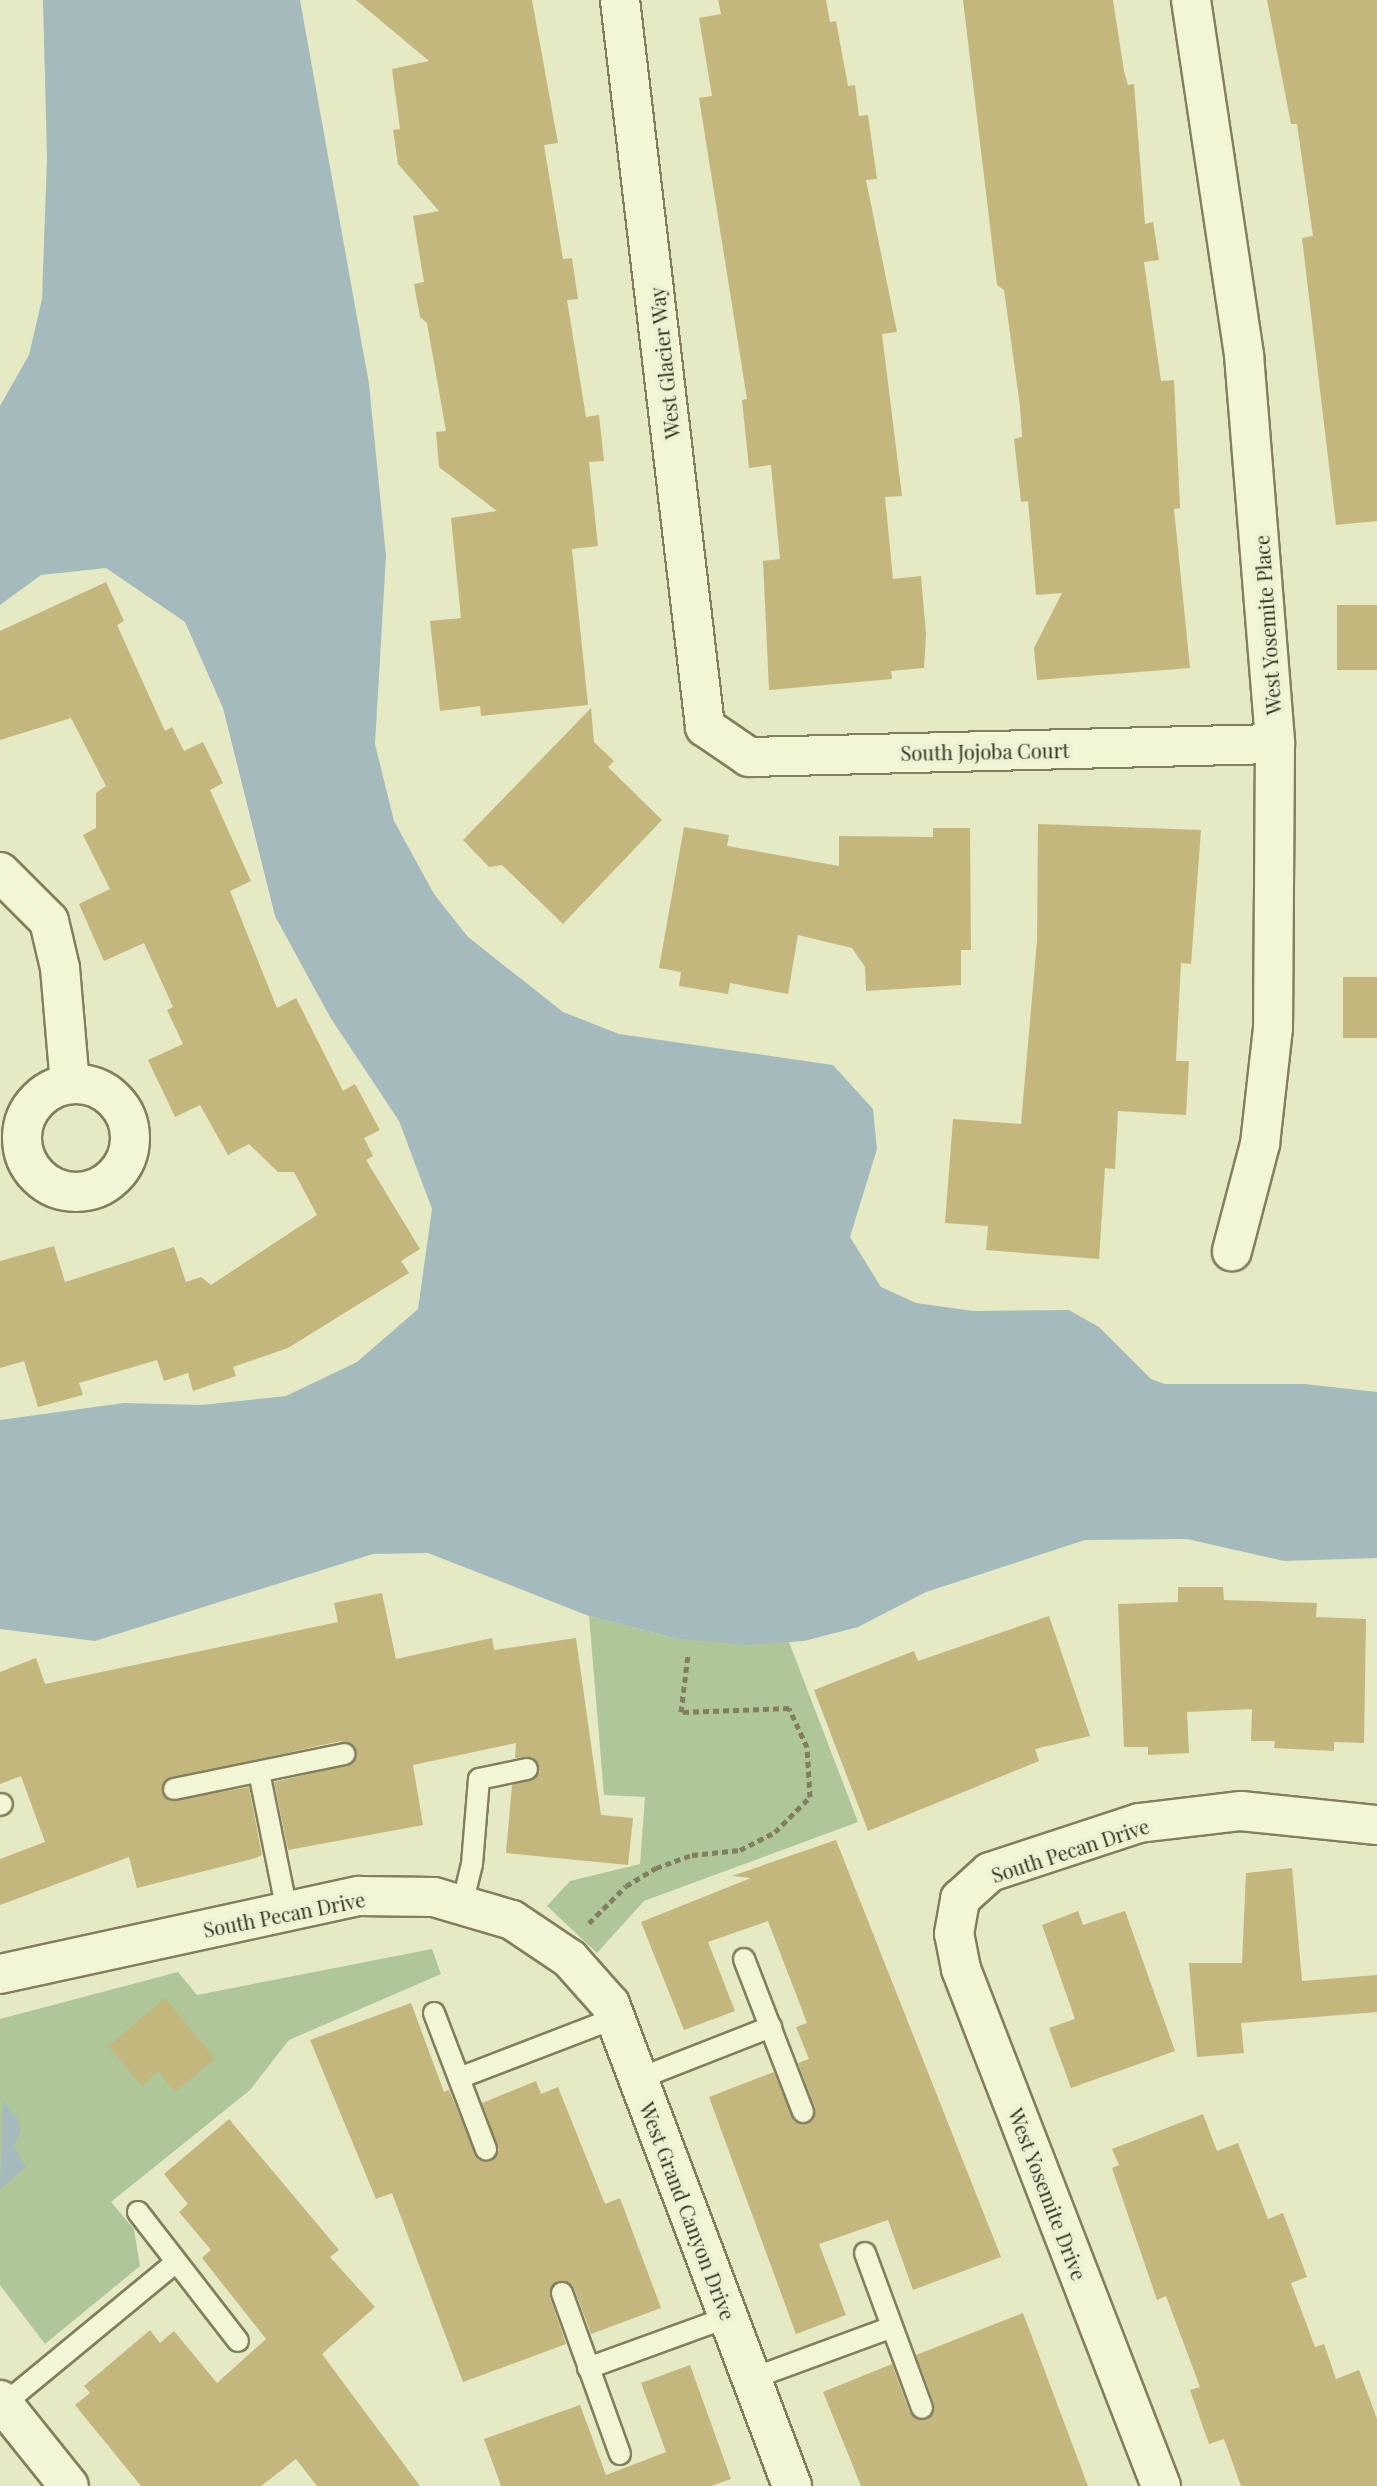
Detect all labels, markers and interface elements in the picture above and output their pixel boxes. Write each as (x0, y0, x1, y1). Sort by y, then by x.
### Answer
street label: West Glacier Way (644, 285, 684, 441)
street label: West Yosemite Place (1249, 534, 1285, 716)
street label: South Jojoba Court (900, 738, 1070, 764)
street label: South Pecan Drive (988, 1813, 1152, 1887)
street label: South Pecan Drive (201, 1887, 367, 1941)
street label: West Grand Canyon Drive (635, 2099, 741, 2323)
street label: West Yosemite Drive (1004, 2104, 1092, 2284)

